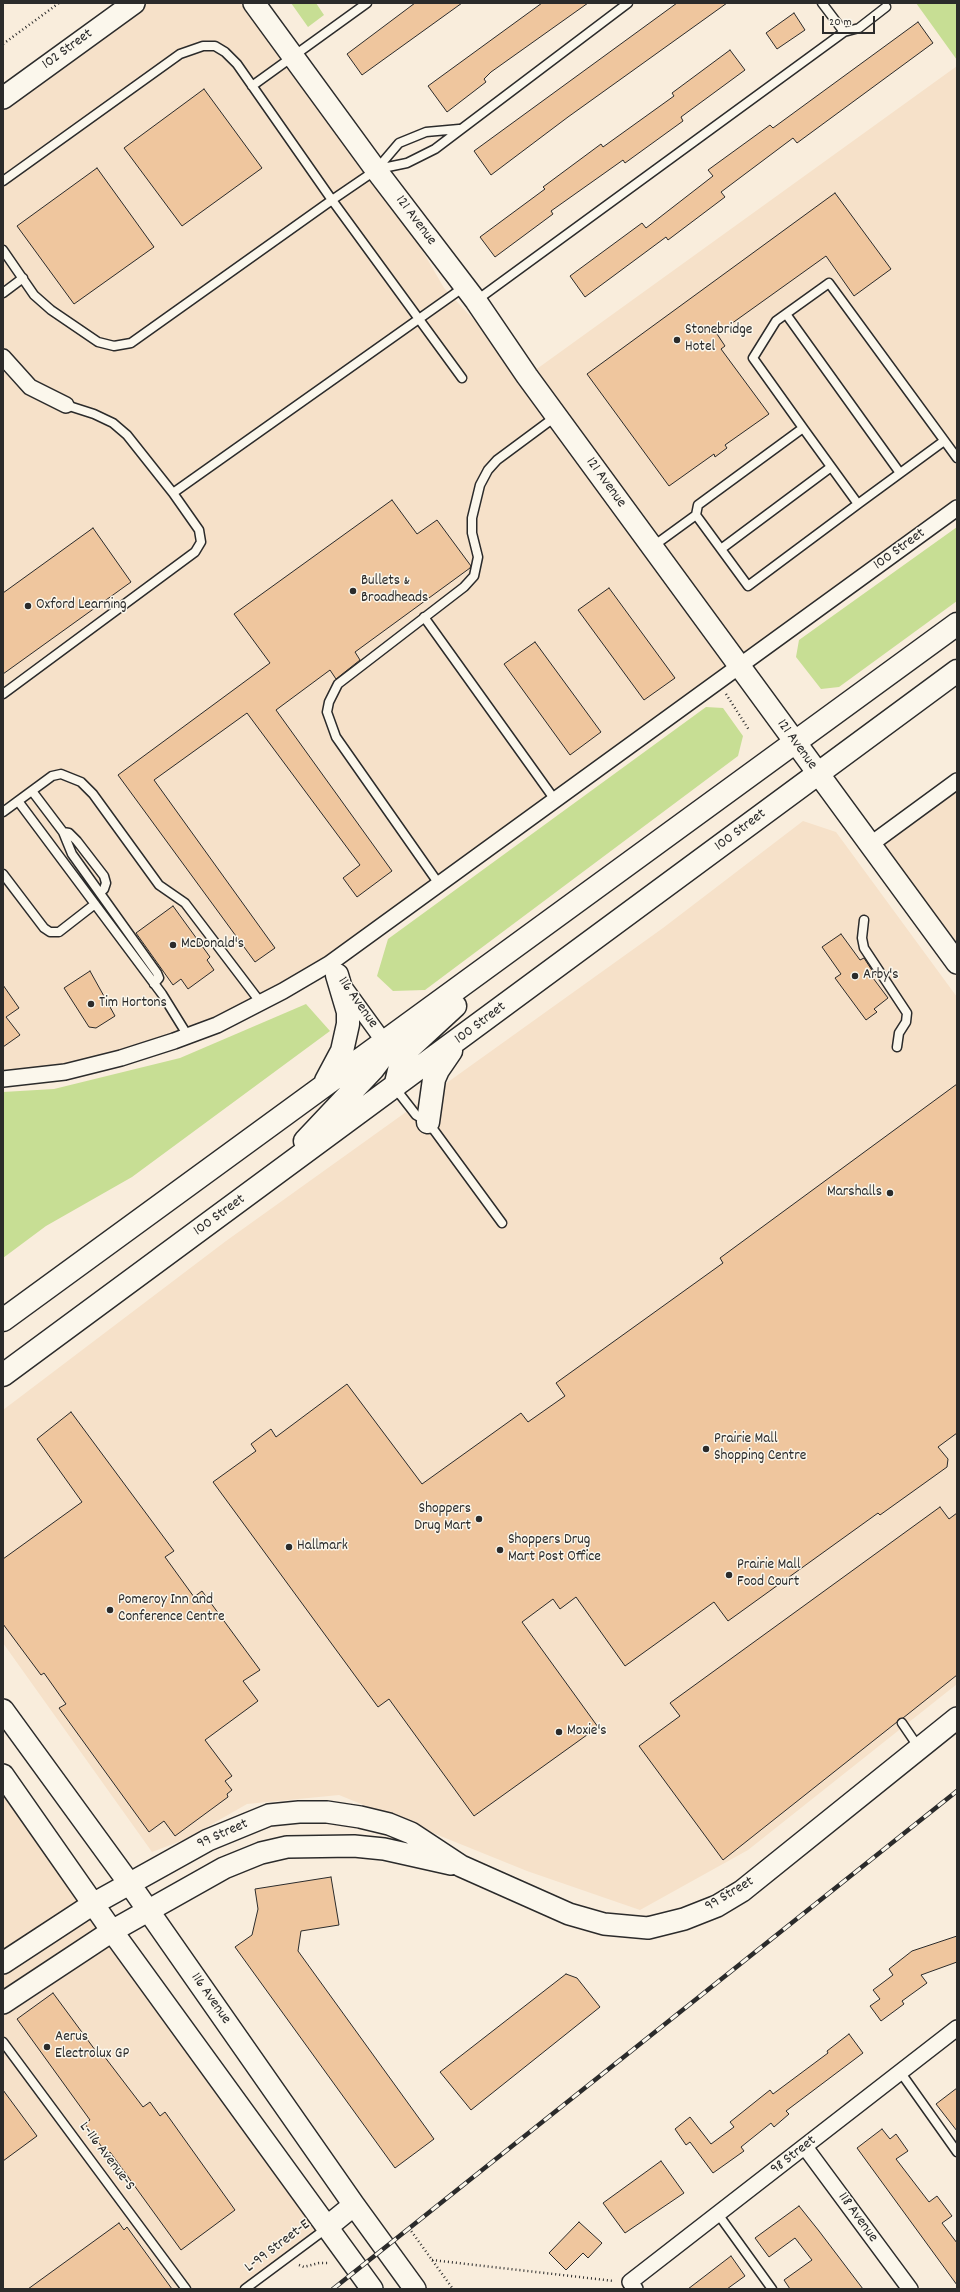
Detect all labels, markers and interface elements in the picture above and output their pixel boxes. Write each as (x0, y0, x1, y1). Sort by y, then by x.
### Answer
scale bar (824, 8, 877, 34)
text: 20 m (829, 14, 852, 31)
street label: 102 Street (39, 26, 97, 74)
street label: 121 Avenue (390, 193, 440, 249)
place label: Stonebridge Hotel (685, 322, 752, 357)
marker: Stonebridge Hotel (672, 335, 682, 345)
street label: 121 Avenue (581, 454, 629, 512)
street label: 100 Street (871, 525, 929, 575)
place label: Bullets & Broadheads (361, 573, 428, 608)
marker: Bullets & Broadheads (348, 586, 358, 596)
place label: Oxford Learning (36, 597, 127, 615)
marker: Oxford Learning (23, 601, 33, 611)
street label: 121 Avenue (772, 716, 820, 774)
street label: 100 Street (712, 806, 770, 856)
place label: McDonald's (181, 936, 244, 954)
marker: McDonald's (168, 940, 178, 950)
place label: Arby's (863, 967, 899, 985)
marker: Arby's (850, 971, 860, 981)
street label: 116 Avenue (333, 974, 381, 1032)
place label: Tim Hortons (99, 995, 167, 1013)
marker: Tim Hortons (86, 999, 96, 1009)
street label: 100 Street (452, 999, 510, 1049)
place label: Marshalls (827, 1184, 882, 1202)
marker: Marshalls (885, 1188, 895, 1198)
street label: 100 Street (191, 1191, 249, 1241)
place label: Prairie Mall Shopping Centre (714, 1431, 806, 1466)
marker: Prairie Mall Shopping Centre (701, 1444, 711, 1454)
place label: Shoppers Drug Mart (414, 1501, 471, 1536)
marker: Shoppers Drug Mart (474, 1514, 484, 1524)
place label: Shoppers Drug Mart Post Office (508, 1532, 601, 1567)
place label: Hallmark (297, 1538, 348, 1556)
marker: Hallmark (284, 1542, 294, 1552)
marker: Shoppers Drug Mart Post Office (495, 1545, 505, 1555)
place label: Prairie Mall Food Court (737, 1557, 800, 1592)
marker: Prairie Mall Food Court (724, 1570, 734, 1580)
place label: Pomeroy Inn and Conference Centre (118, 1592, 225, 1627)
marker: Pomeroy Inn and Conference Centre (105, 1605, 115, 1615)
place label: Moxie's (567, 1723, 607, 1741)
marker: Moxie's (554, 1727, 564, 1737)
street label: 99 Street (195, 1816, 251, 1854)
street label: 99 Street (702, 1873, 758, 1917)
street label: 116 Avenue (186, 1970, 234, 2028)
place label: Aerus Electrolux GP (55, 2029, 129, 2064)
marker: Aerus Electrolux GP (42, 2042, 52, 2052)
street label: L-116 Avenue-S (74, 2119, 138, 2195)
street label: 98 Street (768, 2133, 820, 2179)
street label: 118 Avenue (833, 2190, 881, 2246)
street label: L-99 Street-E (242, 2217, 314, 2277)

